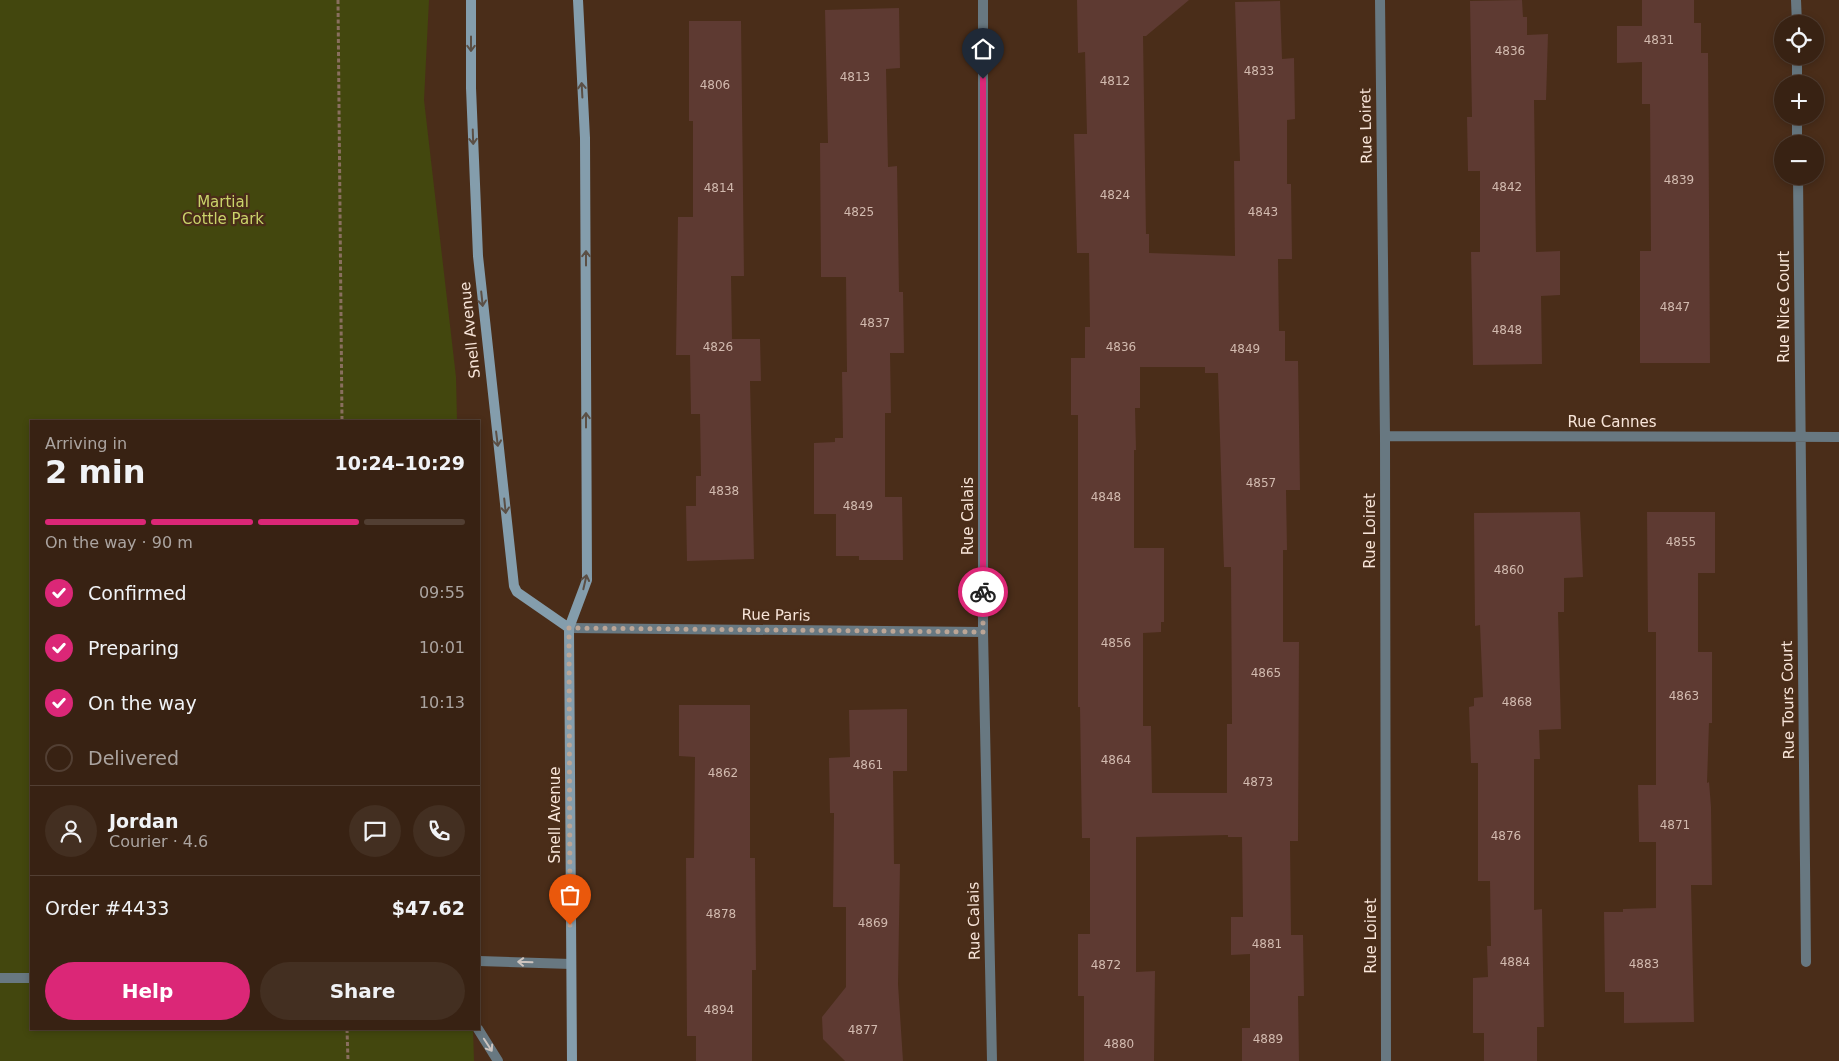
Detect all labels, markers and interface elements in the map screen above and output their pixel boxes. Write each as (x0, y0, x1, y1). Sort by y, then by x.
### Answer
map controls (1774, 15, 1824, 185)
button: locate (1774, 15, 1824, 65)
pin (962, 28, 1004, 79)
house number: 4831 (1644, 33, 1674, 47)
icon: home (969, 35, 997, 63)
one-way arrow (466, 36, 476, 52)
house number: 4836 (1495, 44, 1525, 58)
house number: 4833 (1244, 64, 1274, 78)
house number: 4813 (840, 70, 870, 84)
house number: 4812 (1100, 74, 1130, 88)
button: + (1774, 75, 1824, 125)
house number: 4806 (700, 78, 730, 92)
one-way arrow (578, 82, 587, 98)
street label: Rue Loiret (1356, 88, 1376, 164)
one-way arrow (468, 128, 477, 144)
button: − (1774, 135, 1824, 185)
house number: 4839 (1664, 173, 1694, 187)
house number: 4842 (1492, 180, 1522, 194)
house number: 4814 (704, 181, 734, 195)
house number: 4824 (1100, 188, 1130, 202)
park label: Martial Cottle Park (182, 193, 264, 228)
house number: 4825 (844, 205, 874, 219)
house number: 4843 (1248, 205, 1278, 219)
one-way arrow (581, 250, 590, 266)
street label: Rue Nice Court (1775, 251, 1793, 363)
street label: Snell Avenue (456, 281, 484, 379)
one-way arrow (477, 290, 487, 306)
house number: 4847 (1660, 300, 1690, 314)
house number: 4837 (860, 316, 890, 330)
house number: 4848 (1492, 323, 1522, 337)
house number: 4826 (703, 340, 733, 354)
house number: 4836 (1106, 340, 1136, 354)
house number: 4849 (1230, 342, 1260, 356)
one-way arrow (581, 412, 591, 428)
street label: Rue Cannes (1568, 413, 1657, 431)
one-way arrow (492, 431, 502, 447)
text: Arriving in (45, 434, 127, 453)
text: 10:24–10:29 (335, 452, 465, 474)
text: 2 min (45, 453, 146, 491)
house number: 4857 (1246, 476, 1276, 490)
street label: Rue Calais (959, 477, 977, 555)
house number: 4838 (709, 484, 739, 498)
house number: 4848 (1091, 490, 1121, 504)
street label: Rue Loiret (1361, 493, 1379, 569)
one-way arrow (500, 498, 510, 514)
house number: 4849 (843, 499, 873, 513)
text: On the way · 90 m (45, 533, 193, 552)
house number: 4855 (1666, 535, 1696, 549)
house number: 4860 (1494, 563, 1524, 577)
courier (958, 567, 1008, 617)
one-way arrow (581, 575, 590, 591)
icon: bike (969, 578, 997, 606)
icon: check (45, 579, 73, 607)
text: Confirmed (88, 582, 187, 604)
text: 09:55 (419, 583, 465, 602)
street label: Rue Paris (741, 605, 811, 625)
icon: check (45, 634, 73, 662)
house number: 4856 (1101, 636, 1131, 650)
text: Preparing (88, 637, 179, 659)
text: 10:01 (419, 638, 465, 657)
street label: Rue Tours Court (1778, 640, 1798, 759)
house number: 4865 (1251, 666, 1281, 680)
icon: check (45, 689, 73, 717)
house number: 4863 (1669, 689, 1699, 703)
text: On the way (88, 692, 197, 714)
text: 10:13 (419, 693, 465, 712)
house number: 4868 (1502, 695, 1532, 709)
text: Delivered (88, 747, 179, 769)
house number: 4864 (1101, 753, 1131, 767)
house number: 4861 (853, 758, 883, 772)
street label: Snell Avenue (546, 766, 564, 864)
house number: 4862 (708, 766, 738, 780)
house number: 4873 (1243, 775, 1273, 789)
button: person (45, 805, 97, 857)
button: chat (349, 805, 401, 857)
button: phone (413, 805, 465, 857)
text: Jordan (109, 810, 178, 832)
house number: 4871 (1660, 818, 1690, 832)
house number: 4876 (1491, 829, 1521, 843)
text: Courier · 4.6 (109, 832, 208, 851)
pin (549, 874, 591, 925)
icon: bag (556, 881, 584, 909)
street label: Rue Calais (964, 882, 984, 960)
text: Order #4433 (45, 897, 169, 919)
text: $47.62 (392, 897, 465, 919)
street label: Rue Loiret (1362, 898, 1380, 974)
house number: 4878 (706, 907, 736, 921)
house number: 4869 (858, 916, 888, 930)
house number: 4881 (1252, 937, 1282, 951)
house number: 4884 (1500, 955, 1530, 969)
house number: 4883 (1629, 957, 1659, 971)
one-way arrow (517, 958, 533, 967)
house number: 4872 (1091, 958, 1121, 972)
button: Help (45, 962, 250, 1020)
button: Share (260, 962, 465, 1020)
house number: 4894 (704, 1003, 734, 1017)
house number: 4877 (848, 1023, 878, 1037)
house number: 4889 (1253, 1032, 1283, 1046)
house number: 4880 (1104, 1037, 1134, 1051)
one-way arrow (483, 1038, 493, 1052)

